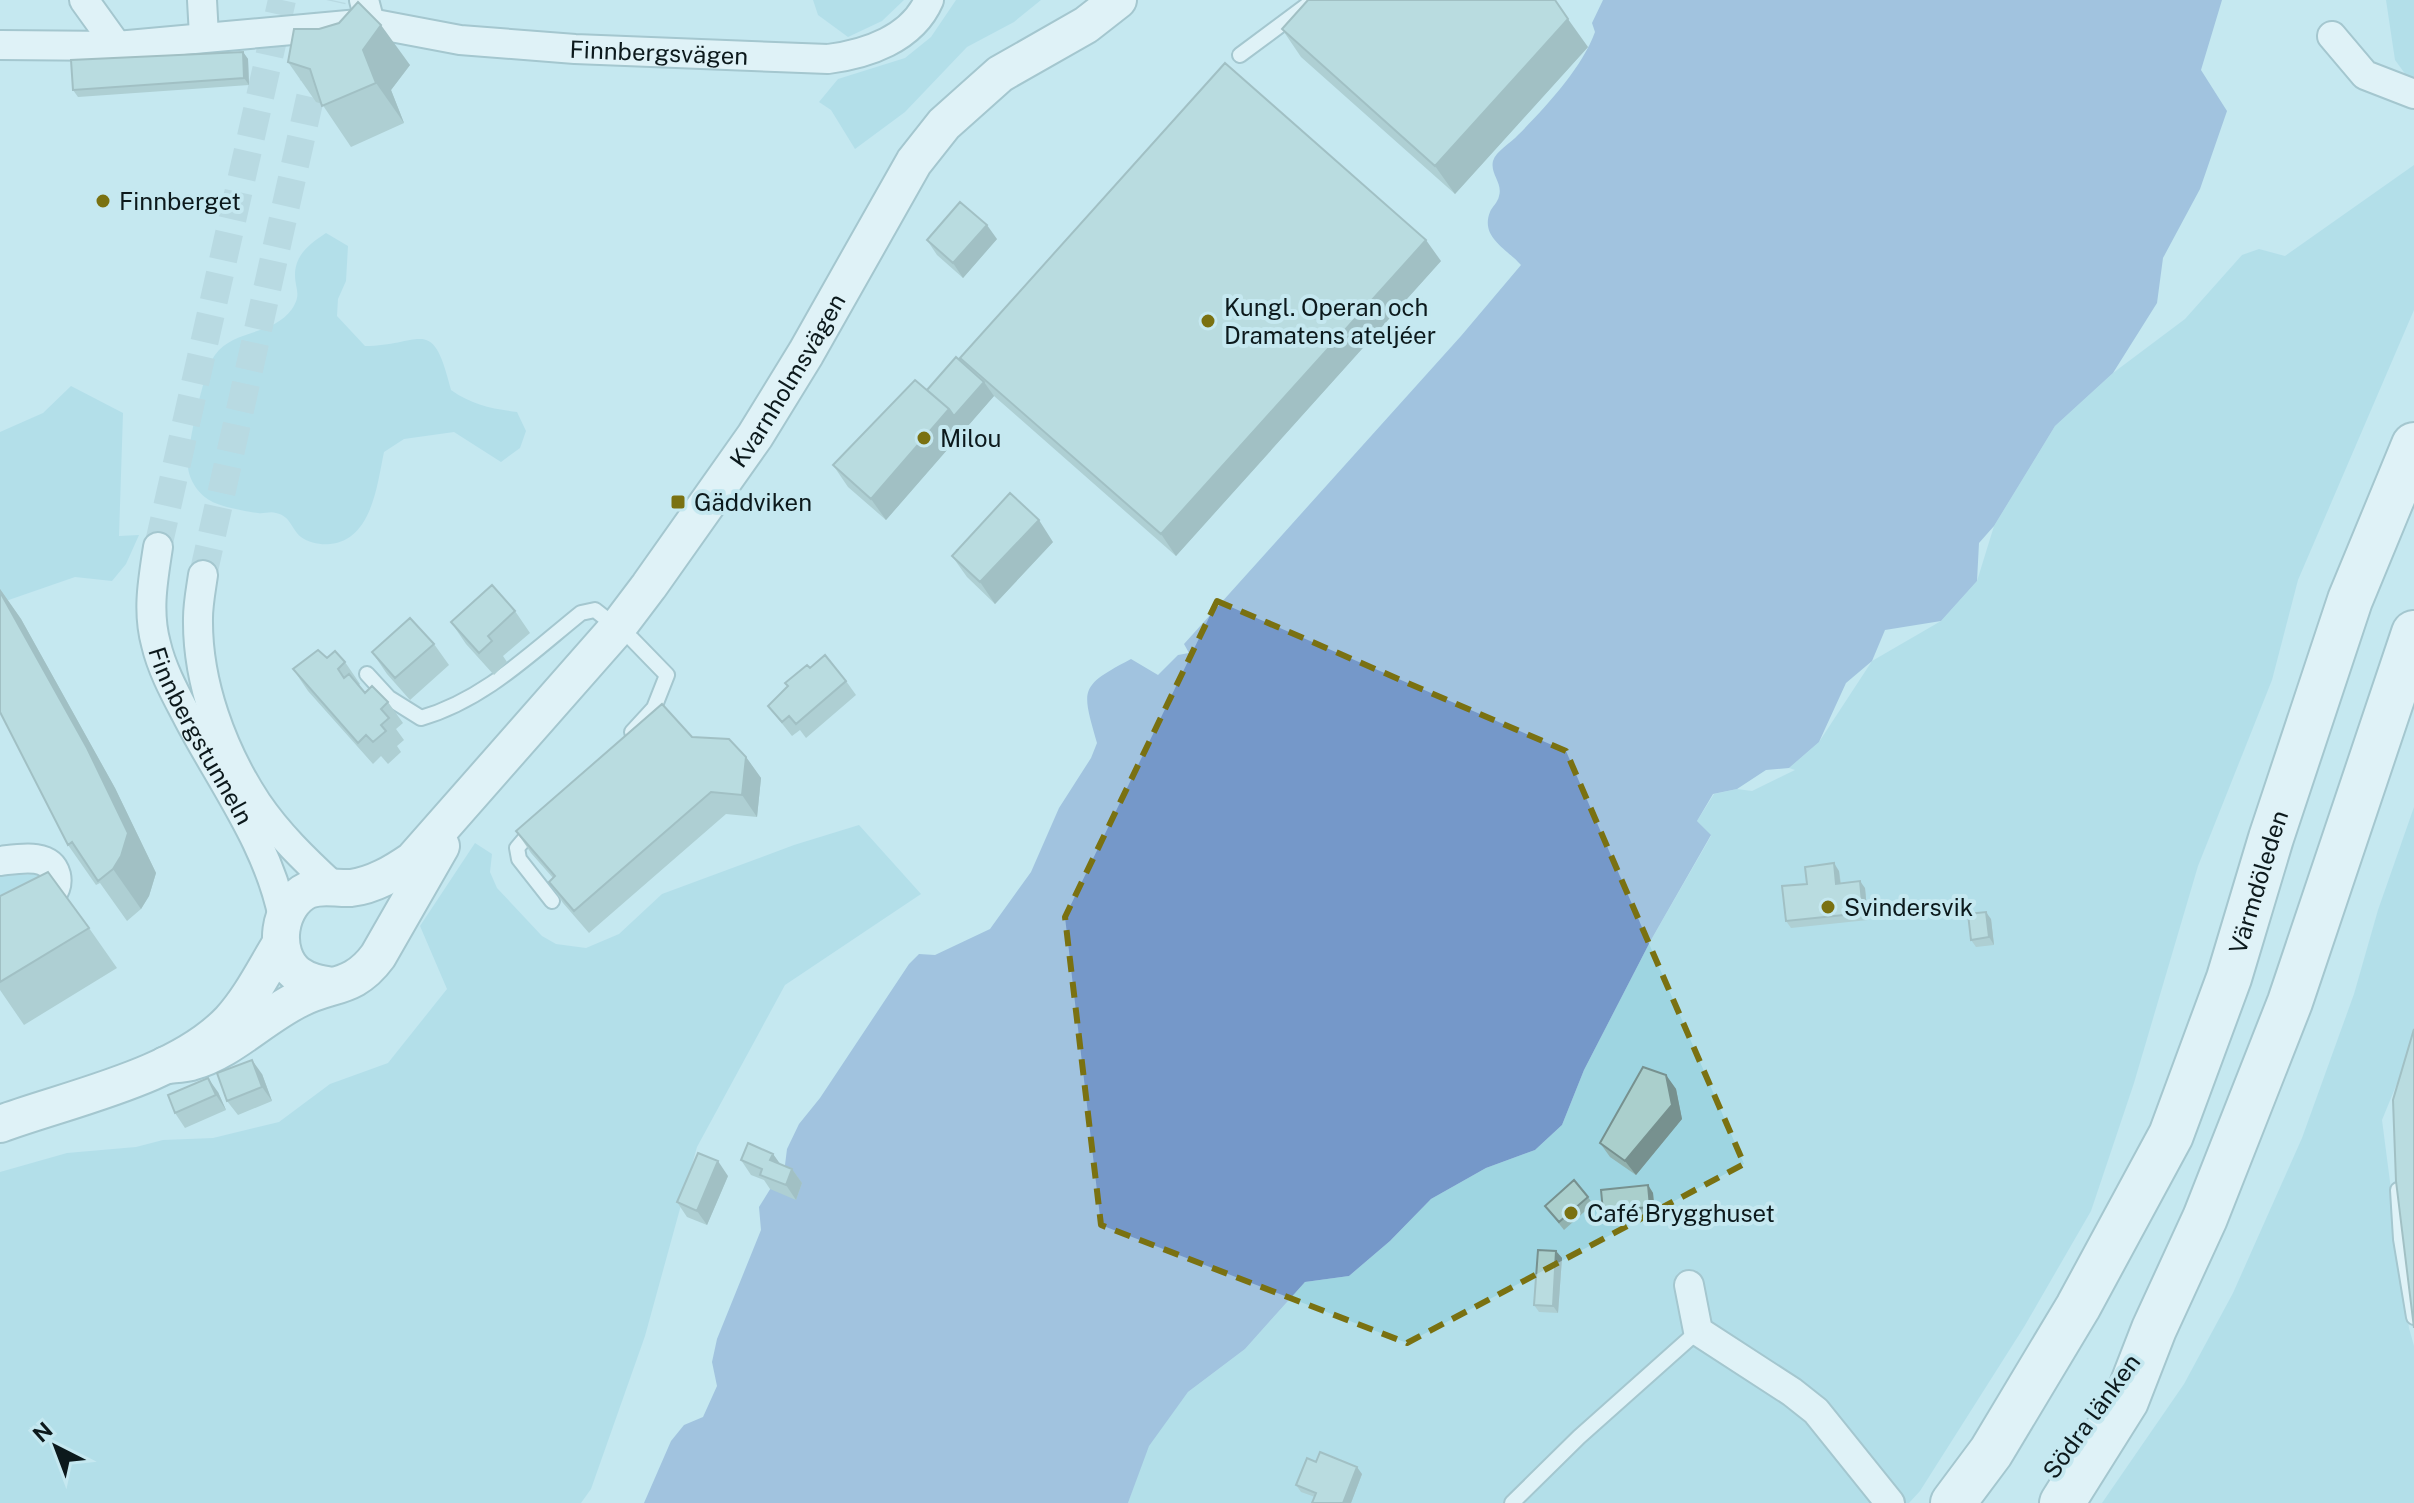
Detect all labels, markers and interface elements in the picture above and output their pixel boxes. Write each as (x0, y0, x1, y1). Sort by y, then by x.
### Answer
street label: Finnbergsvägen (569, 35, 749, 70)
place label: Finnberget (119, 187, 241, 215)
marker: Finnberget (94, 192, 112, 210)
street label: Kvarnholmsvägen (724, 288, 851, 472)
place label: Kungl. Operan och Dramatens ateljéer (1224, 293, 1436, 349)
marker: Kungl. Operan och Dramatens ateljéer (1199, 312, 1217, 330)
place label: Milou (940, 424, 1001, 452)
marker: Milou (915, 429, 933, 447)
place label: Gäddviken (694, 488, 812, 516)
marker: Gäddviken (669, 493, 687, 511)
street label: Finnbergstunneln (143, 643, 259, 829)
street label: Värmdöleden (2223, 807, 2293, 957)
place label: Svindersvik (1844, 893, 1973, 921)
marker: Svindersvik (1819, 898, 1837, 916)
place label: Café Brygghuset (1587, 1199, 1775, 1227)
marker: Café Brygghuset (1562, 1204, 1580, 1222)
street label: Södra länken (2037, 1348, 2145, 1484)
north arrow (16, 1407, 96, 1487)
text: N (28, 1417, 58, 1448)

